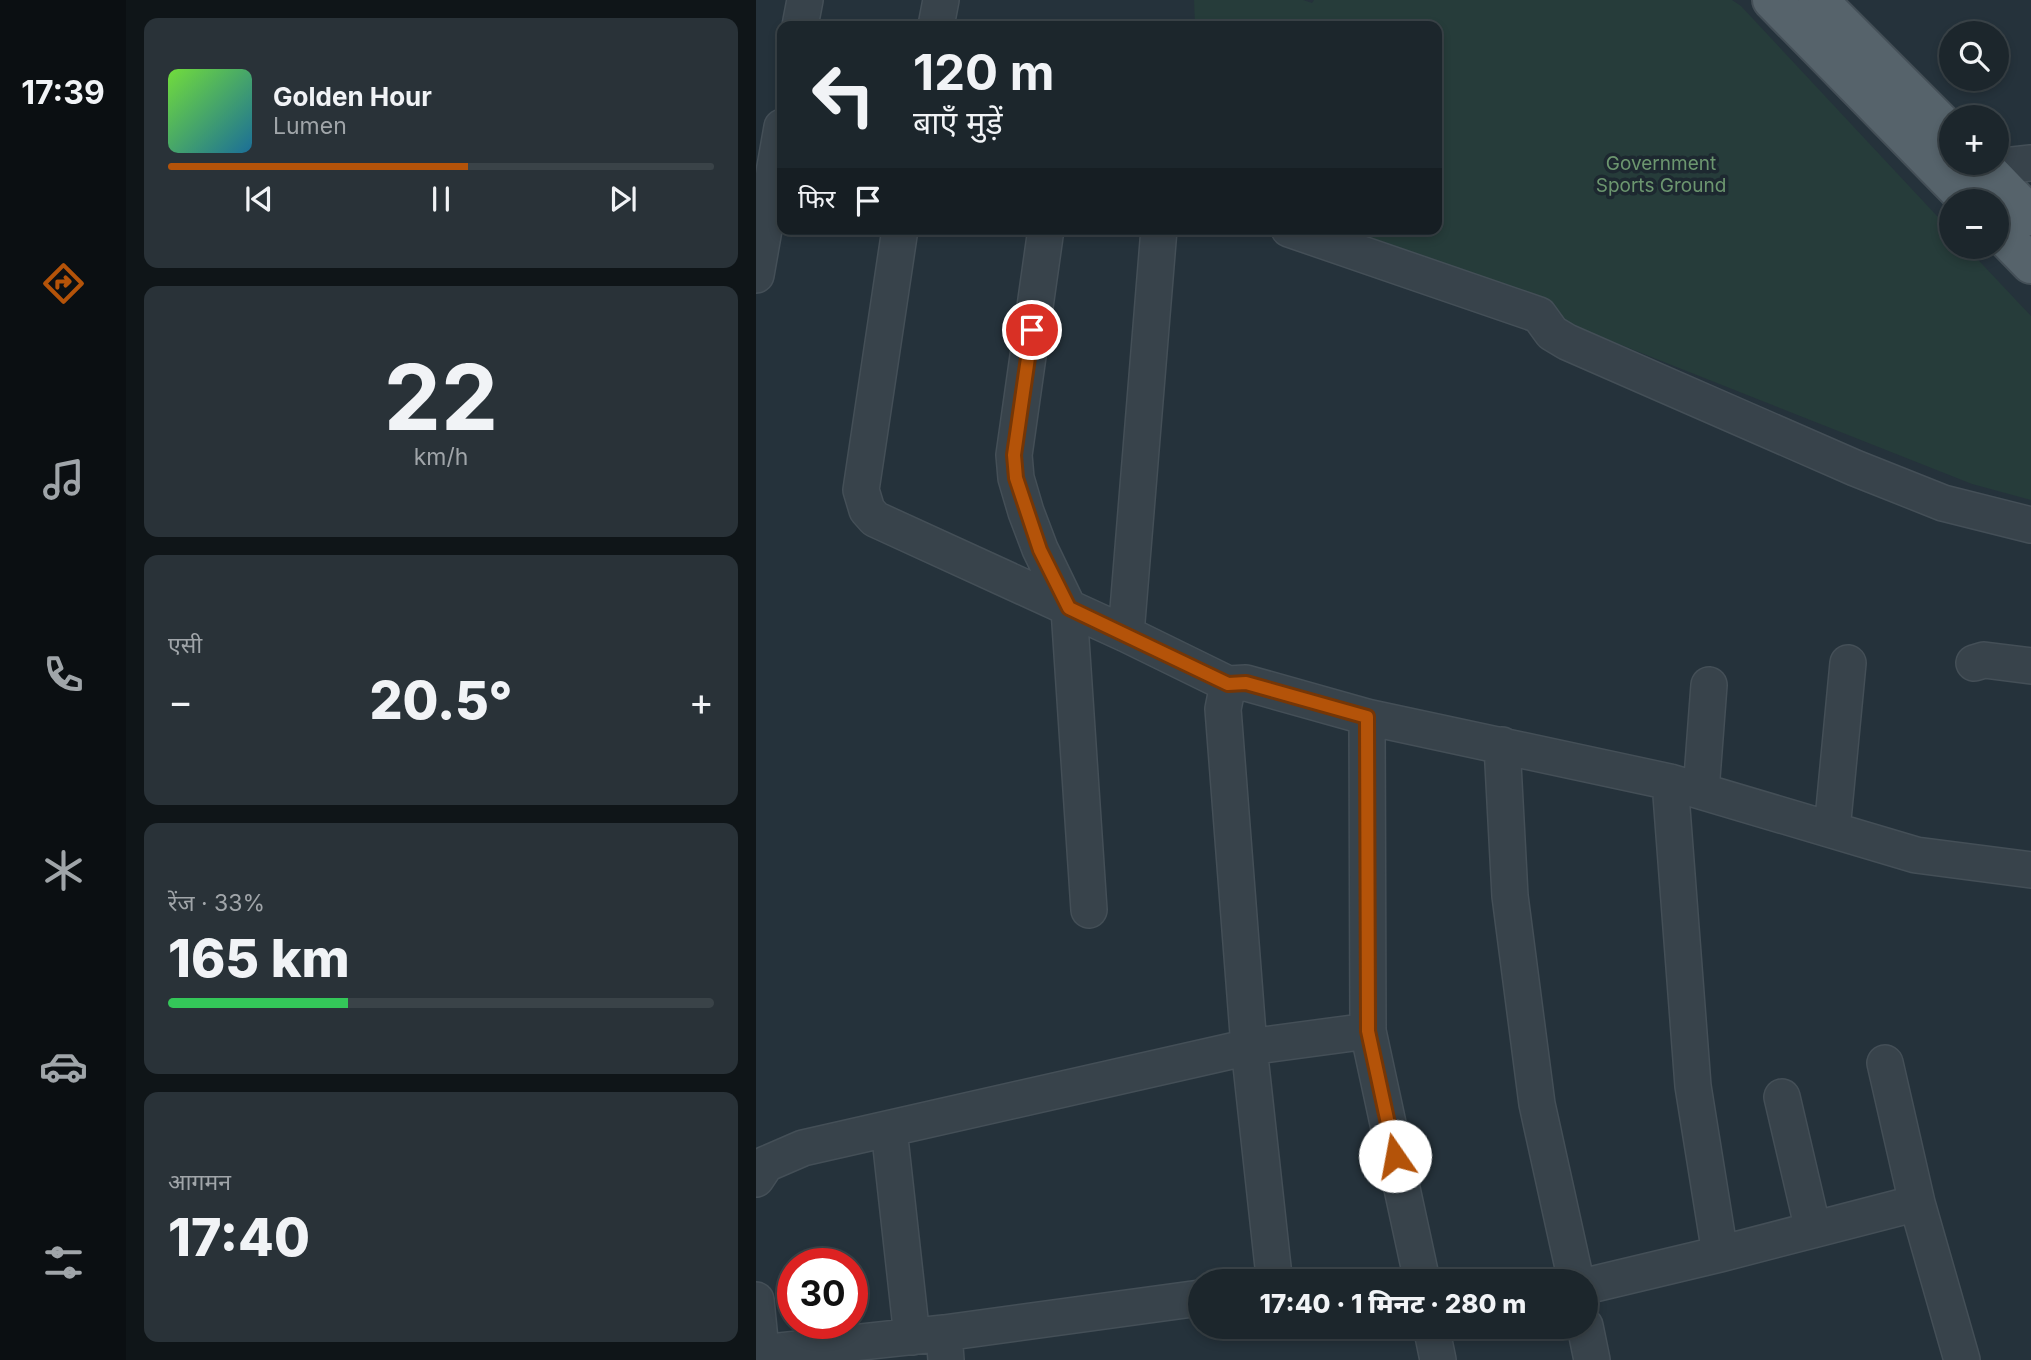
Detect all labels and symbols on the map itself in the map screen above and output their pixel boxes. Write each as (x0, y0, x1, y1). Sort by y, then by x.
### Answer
park label: Government Sports Ground (1596, 152, 1726, 197)
pin (1002, 300, 1062, 360)
position arrow (1358, 1119, 1432, 1193)
speed limit sign: 30 (777, 1248, 868, 1339)

